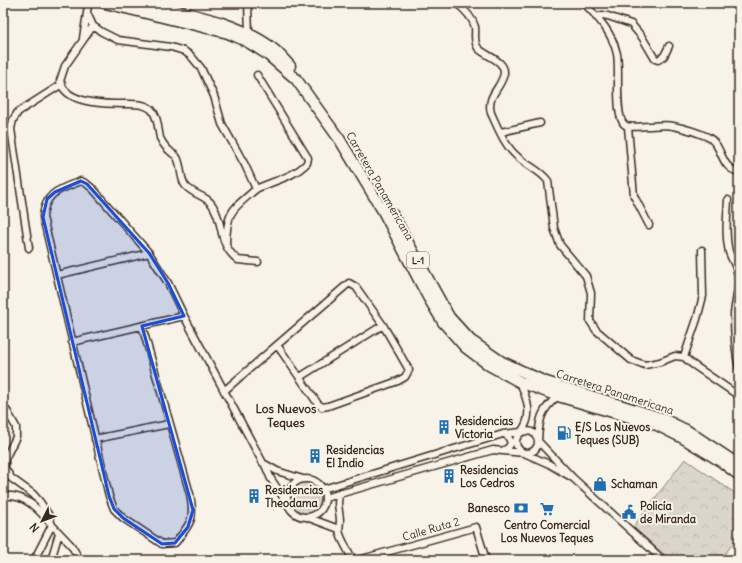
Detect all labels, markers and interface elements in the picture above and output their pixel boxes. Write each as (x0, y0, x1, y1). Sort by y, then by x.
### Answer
street label: Carretera Panamericana (343, 129, 417, 243)
road number: L-1 (407, 252, 429, 268)
street label: Carretera Panamericana (554, 366, 676, 418)
district label: Los Nuevos Teques (255, 401, 317, 431)
place label: Residencias Victoria (455, 414, 513, 441)
building icon: Residencias Victoria (436, 419, 452, 435)
place label: E/S Los Nuevos Teques (SUB) (575, 420, 650, 448)
fuel station icon: E/S Los Nuevos Teques (SUB) (556, 425, 572, 441)
place label: Residencias El Indio (326, 443, 384, 470)
building icon: Residencias El Indio (307, 448, 323, 464)
place label: Residencias Los Cedros (460, 463, 518, 490)
building icon: Residencias Los Cedros (441, 468, 457, 484)
shop icon: Schaman (592, 476, 608, 492)
place label: Schaman (611, 477, 658, 491)
place label: Residencias Theodama (265, 483, 323, 510)
building icon: Residencias Theodama (246, 488, 262, 504)
place label: Policía de Miranda (640, 499, 697, 526)
bank icon: Banesco (513, 500, 529, 516)
north arrow (22, 501, 62, 541)
place label: Banesco (468, 501, 510, 515)
supermarket icon: Centro Comercial Los Nuevos Teques (539, 501, 555, 517)
public building icon: Policía de Miranda (621, 504, 637, 520)
street label: Calle Ruta 2 (401, 514, 461, 544)
place label: Centro Comercial Los Nuevos Teques (501, 518, 593, 546)
text: N (27, 520, 42, 535)

